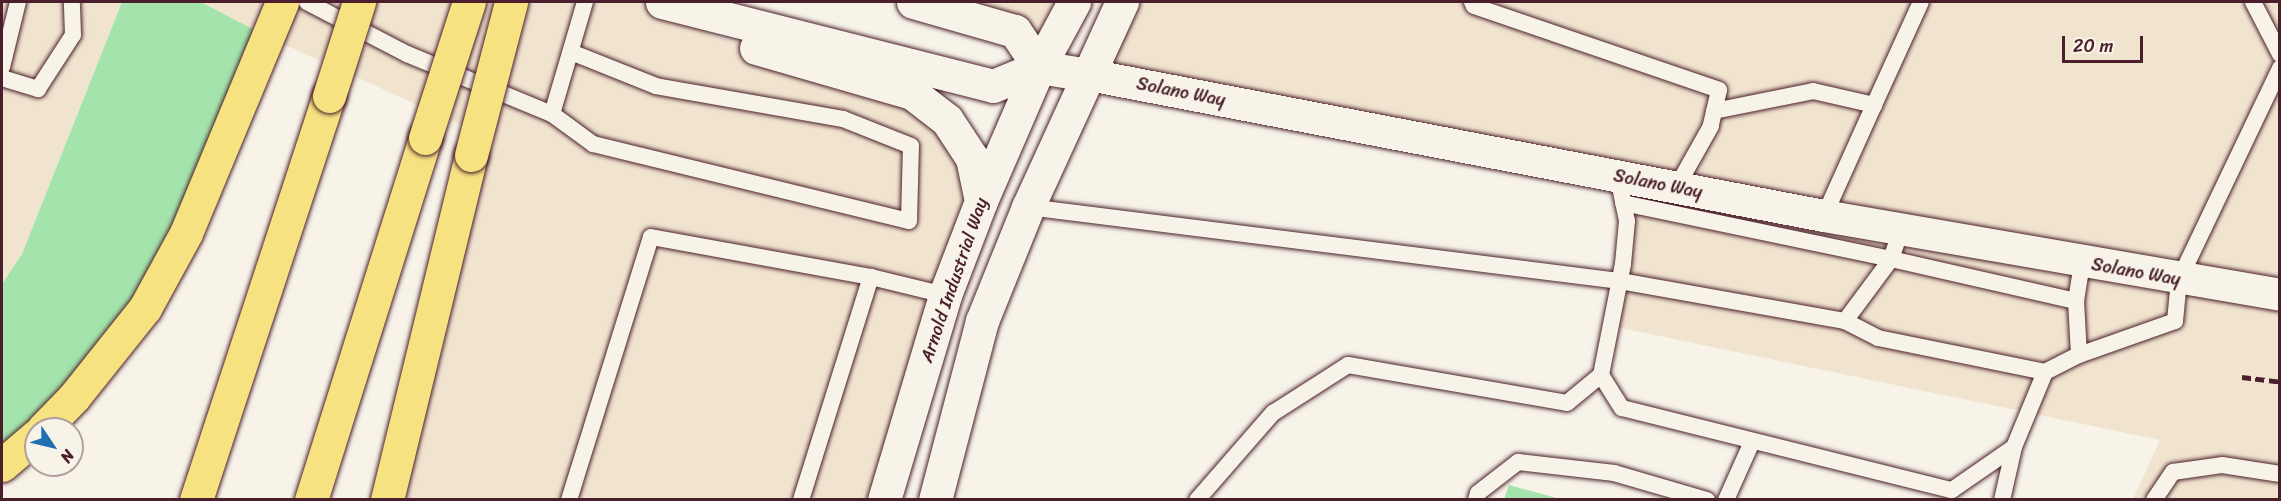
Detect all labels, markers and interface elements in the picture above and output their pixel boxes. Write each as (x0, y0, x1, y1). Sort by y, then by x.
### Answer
scale bar (2065, 24, 2146, 62)
text: 20 m (2073, 30, 2113, 62)
street label: Solano Way (1135, 73, 1227, 111)
street label: Solano Way (1612, 165, 1704, 203)
street label: Arnold Industrial Way (916, 195, 992, 365)
street label: Solano Way (2090, 254, 2182, 290)
north arrow (24, 417, 84, 477)
text: N (52, 444, 83, 469)

